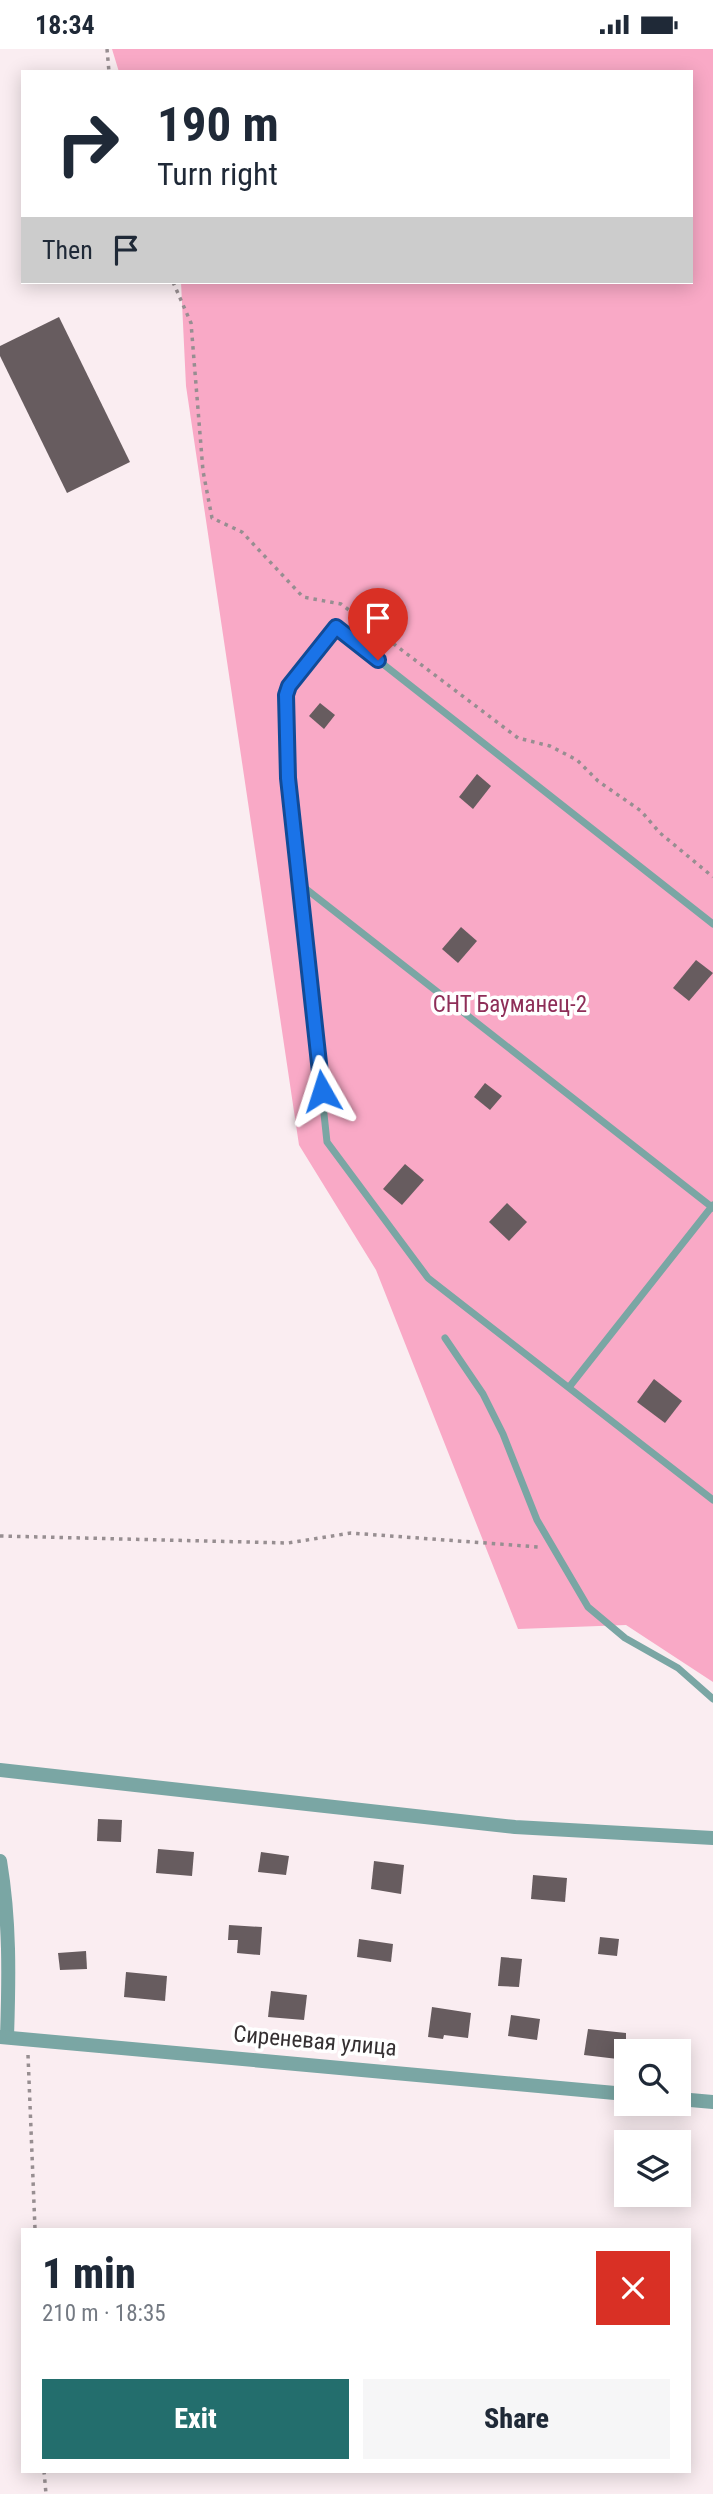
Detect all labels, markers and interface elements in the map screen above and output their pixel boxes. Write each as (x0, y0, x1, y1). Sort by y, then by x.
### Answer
text: 18:34 (35, 10, 95, 40)
text: 190 m (157, 96, 279, 153)
icon: right (42, 98, 133, 189)
text: Turn right (157, 155, 278, 193)
icon: arrive (107, 231, 145, 269)
text: Then (42, 235, 93, 265)
pin (348, 588, 408, 660)
icon: arrive (359, 599, 397, 637)
park label: СНТ Бауманец-2 (433, 991, 587, 1018)
position arrow (285, 1054, 359, 1128)
street label: Сиреневая улица (232, 2020, 398, 2062)
map controls (614, 2039, 691, 2207)
button: search (614, 2039, 691, 2116)
button: layers (614, 2130, 691, 2207)
text: 1 min (42, 2249, 136, 2298)
button: close (596, 2251, 670, 2325)
text: 210 m · 18:35 (42, 2300, 166, 2327)
button: Exit (42, 2379, 349, 2459)
button: Share (363, 2379, 670, 2459)

